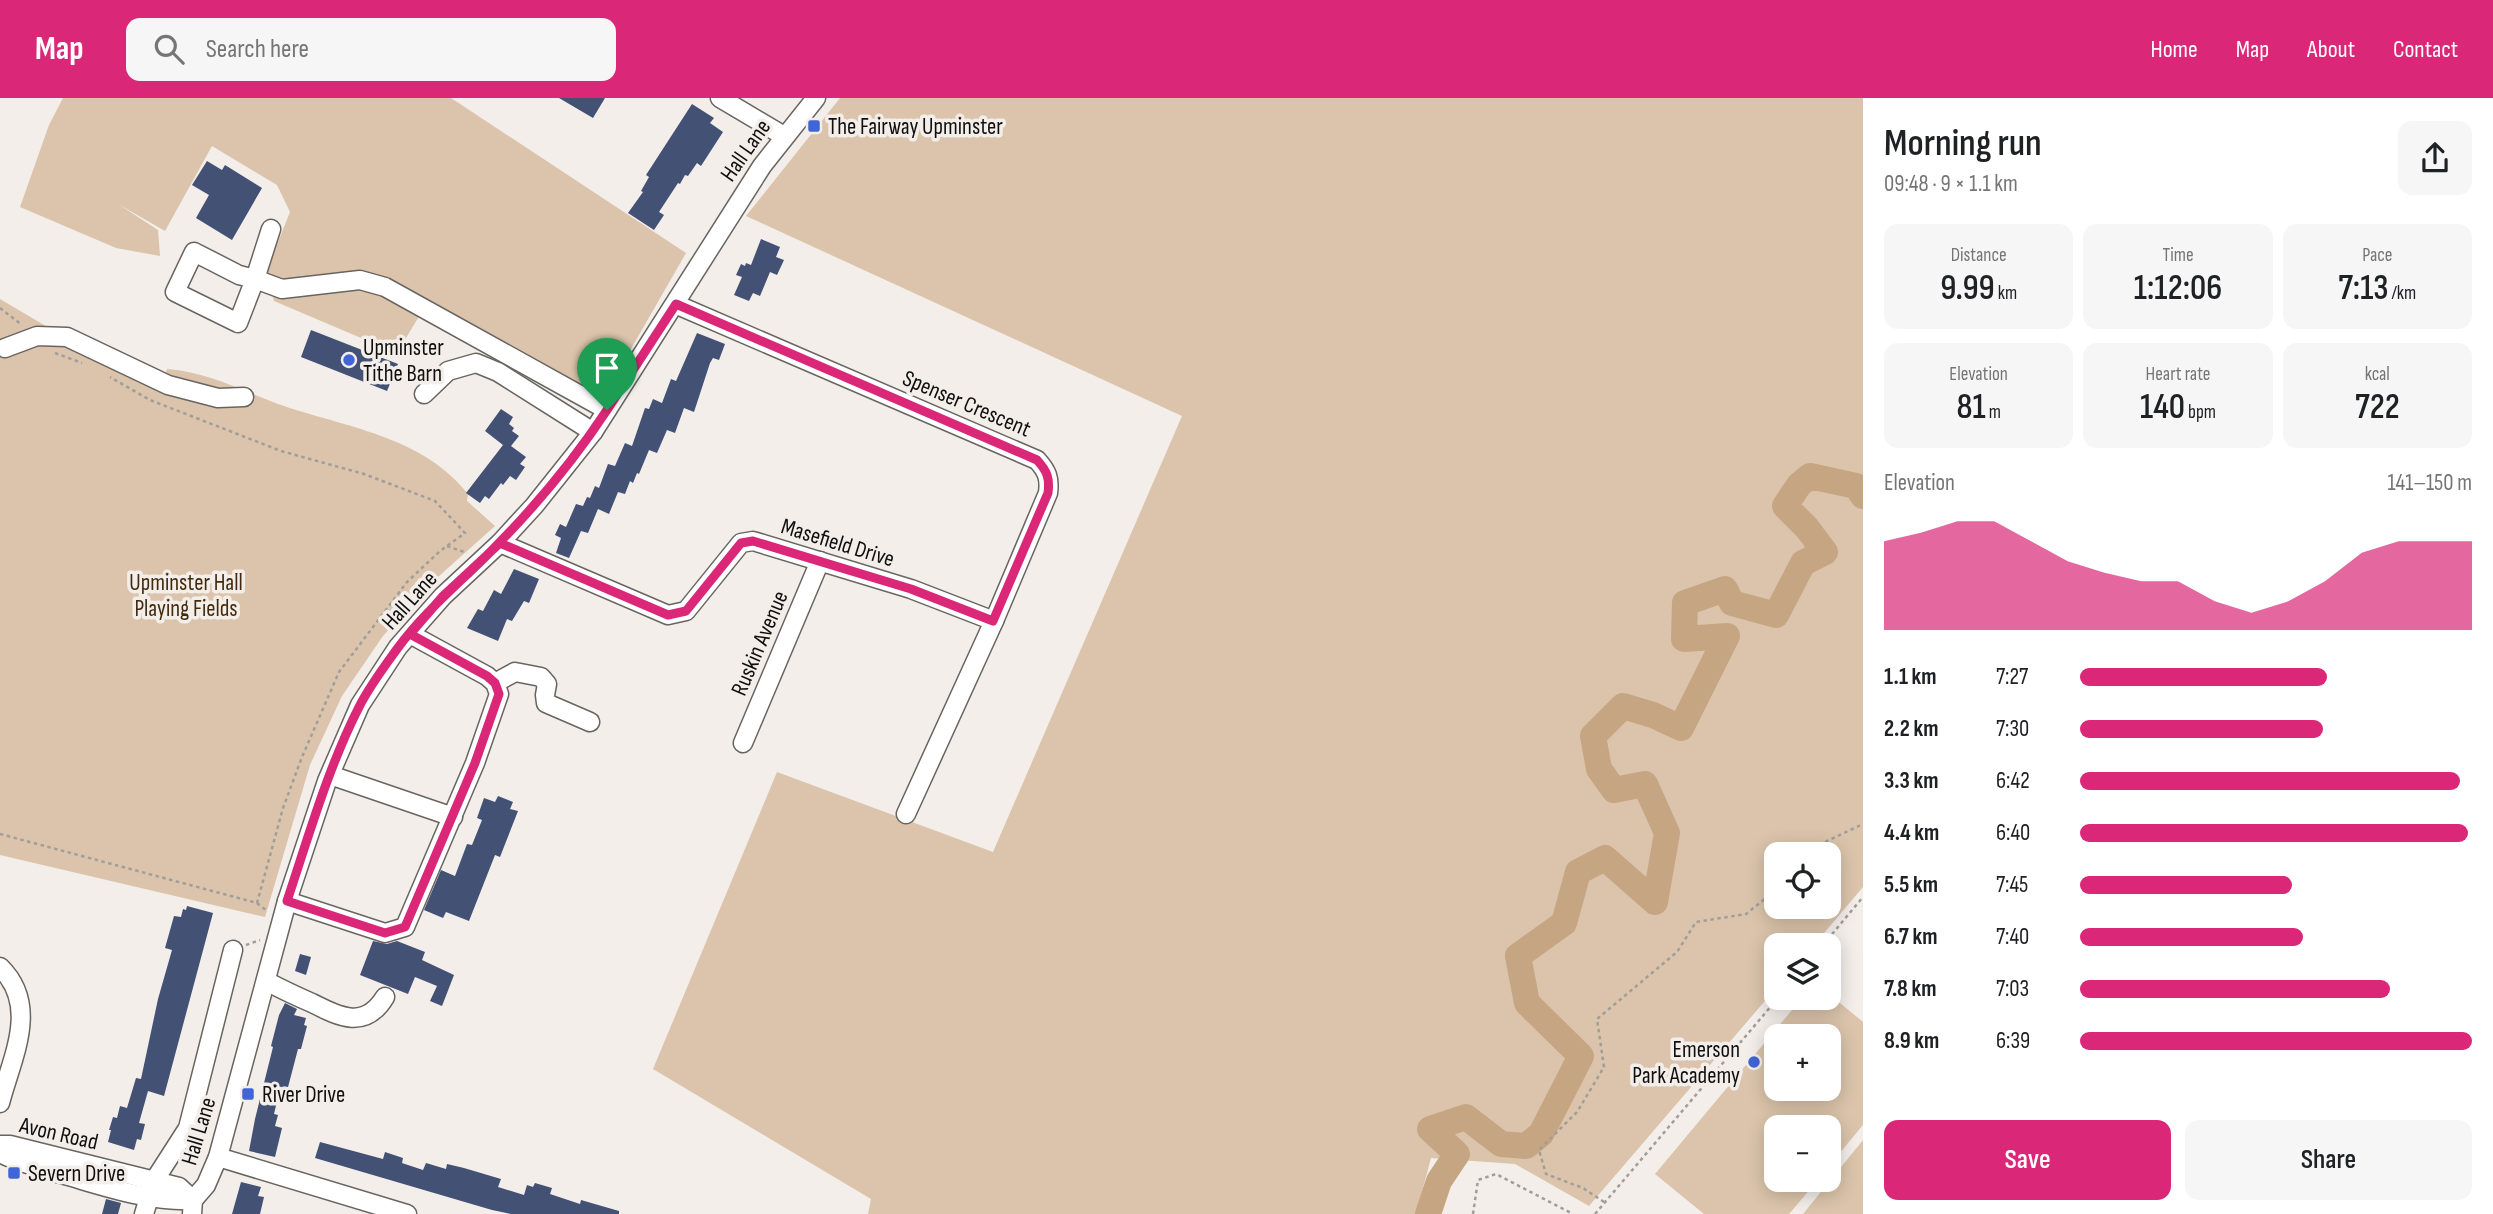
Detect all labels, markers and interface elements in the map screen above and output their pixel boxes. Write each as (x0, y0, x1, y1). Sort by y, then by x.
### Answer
search box (126, 18, 616, 81)
text: Map (35, 29, 84, 69)
icon: search (150, 30, 188, 68)
text: Search here (206, 34, 309, 65)
text: Home (2150, 35, 2198, 64)
text: Map (2236, 35, 2269, 64)
text: About (2307, 35, 2355, 64)
text: Contact (2393, 35, 2458, 64)
place label: The Fairway Upminster (828, 113, 1003, 141)
street label: Hall Lane (714, 114, 777, 187)
marker: The Fairway Upminster (806, 118, 822, 134)
text: Morning run (1884, 121, 2042, 166)
button: share (2398, 121, 2472, 195)
text: 09:48 · 9 × 1.1 km (1884, 170, 2018, 198)
text: Distance (1951, 244, 2007, 267)
text: Time (2162, 244, 2194, 267)
text: Pace (2362, 244, 2392, 267)
text: 9.99 (1940, 267, 1995, 310)
text: 1:12:06 (2134, 267, 2222, 310)
text: 7:13 (2338, 267, 2389, 310)
text: km (1995, 282, 2017, 305)
text: /km (2389, 282, 2416, 305)
place label: Upminster Tithe Barn (363, 334, 444, 388)
pin (577, 338, 637, 410)
icon: arrive (588, 349, 626, 387)
marker: Upminster Tithe Barn (341, 352, 357, 368)
text: Elevation (1949, 363, 2008, 386)
text: Heart rate (2146, 363, 2210, 386)
text: kcal (2365, 363, 2390, 386)
street label: Spenser Crescent (898, 364, 1035, 443)
text: 81 (1956, 386, 1986, 429)
text: 140 (2140, 386, 2185, 429)
text: 722 (2355, 386, 2400, 429)
text: m (1986, 401, 2001, 424)
text: bpm (2185, 401, 2216, 424)
text: Elevation (1884, 469, 1955, 497)
text: 141–150 m (2387, 469, 2472, 497)
street label: Masefield Drive (778, 512, 898, 573)
street label: Hall Lane (376, 566, 443, 636)
park label: Upminster Hall Playing Fields (129, 569, 243, 623)
street label: Ruskin Avenue (725, 587, 795, 700)
text: 1.1 km (1884, 663, 1937, 691)
text: 7:27 (1996, 663, 2028, 691)
text: 2.2 km (1884, 715, 1938, 743)
text: 7:30 (1996, 715, 2029, 743)
text: 3.3 km (1884, 767, 1938, 795)
text: 6:42 (1996, 767, 2030, 795)
text: 4.4 km (1884, 819, 1939, 847)
text: 6:40 (1996, 819, 2030, 847)
map controls (1764, 842, 1841, 1192)
button: locate (1764, 842, 1841, 919)
text: 5.5 km (1884, 871, 1938, 899)
text: 7:45 (1996, 871, 2028, 899)
text: 6.7 km (1884, 923, 1937, 951)
text: 7:40 (1996, 923, 2029, 951)
button: layers (1764, 933, 1841, 1010)
text: 7.8 km (1884, 975, 1936, 1003)
text: 7:03 (1996, 975, 2029, 1003)
button: + (1764, 1024, 1841, 1101)
text: 8.9 km (1884, 1027, 1939, 1055)
text: 6:39 (1996, 1027, 2030, 1055)
place label: Emerson Park Academy (1632, 1036, 1740, 1090)
marker: Emerson Park Academy (1746, 1054, 1762, 1070)
place label: River Drive (262, 1081, 345, 1109)
marker: River Drive (240, 1086, 256, 1102)
street label: Hall Lane (175, 1094, 222, 1168)
street label: Avon Road (16, 1111, 101, 1157)
button: − (1764, 1115, 1841, 1192)
button: Save (1884, 1120, 2171, 1200)
button: Share (2185, 1120, 2472, 1200)
place label: Severn Drive (28, 1160, 125, 1188)
marker: Severn Drive (6, 1165, 22, 1181)

